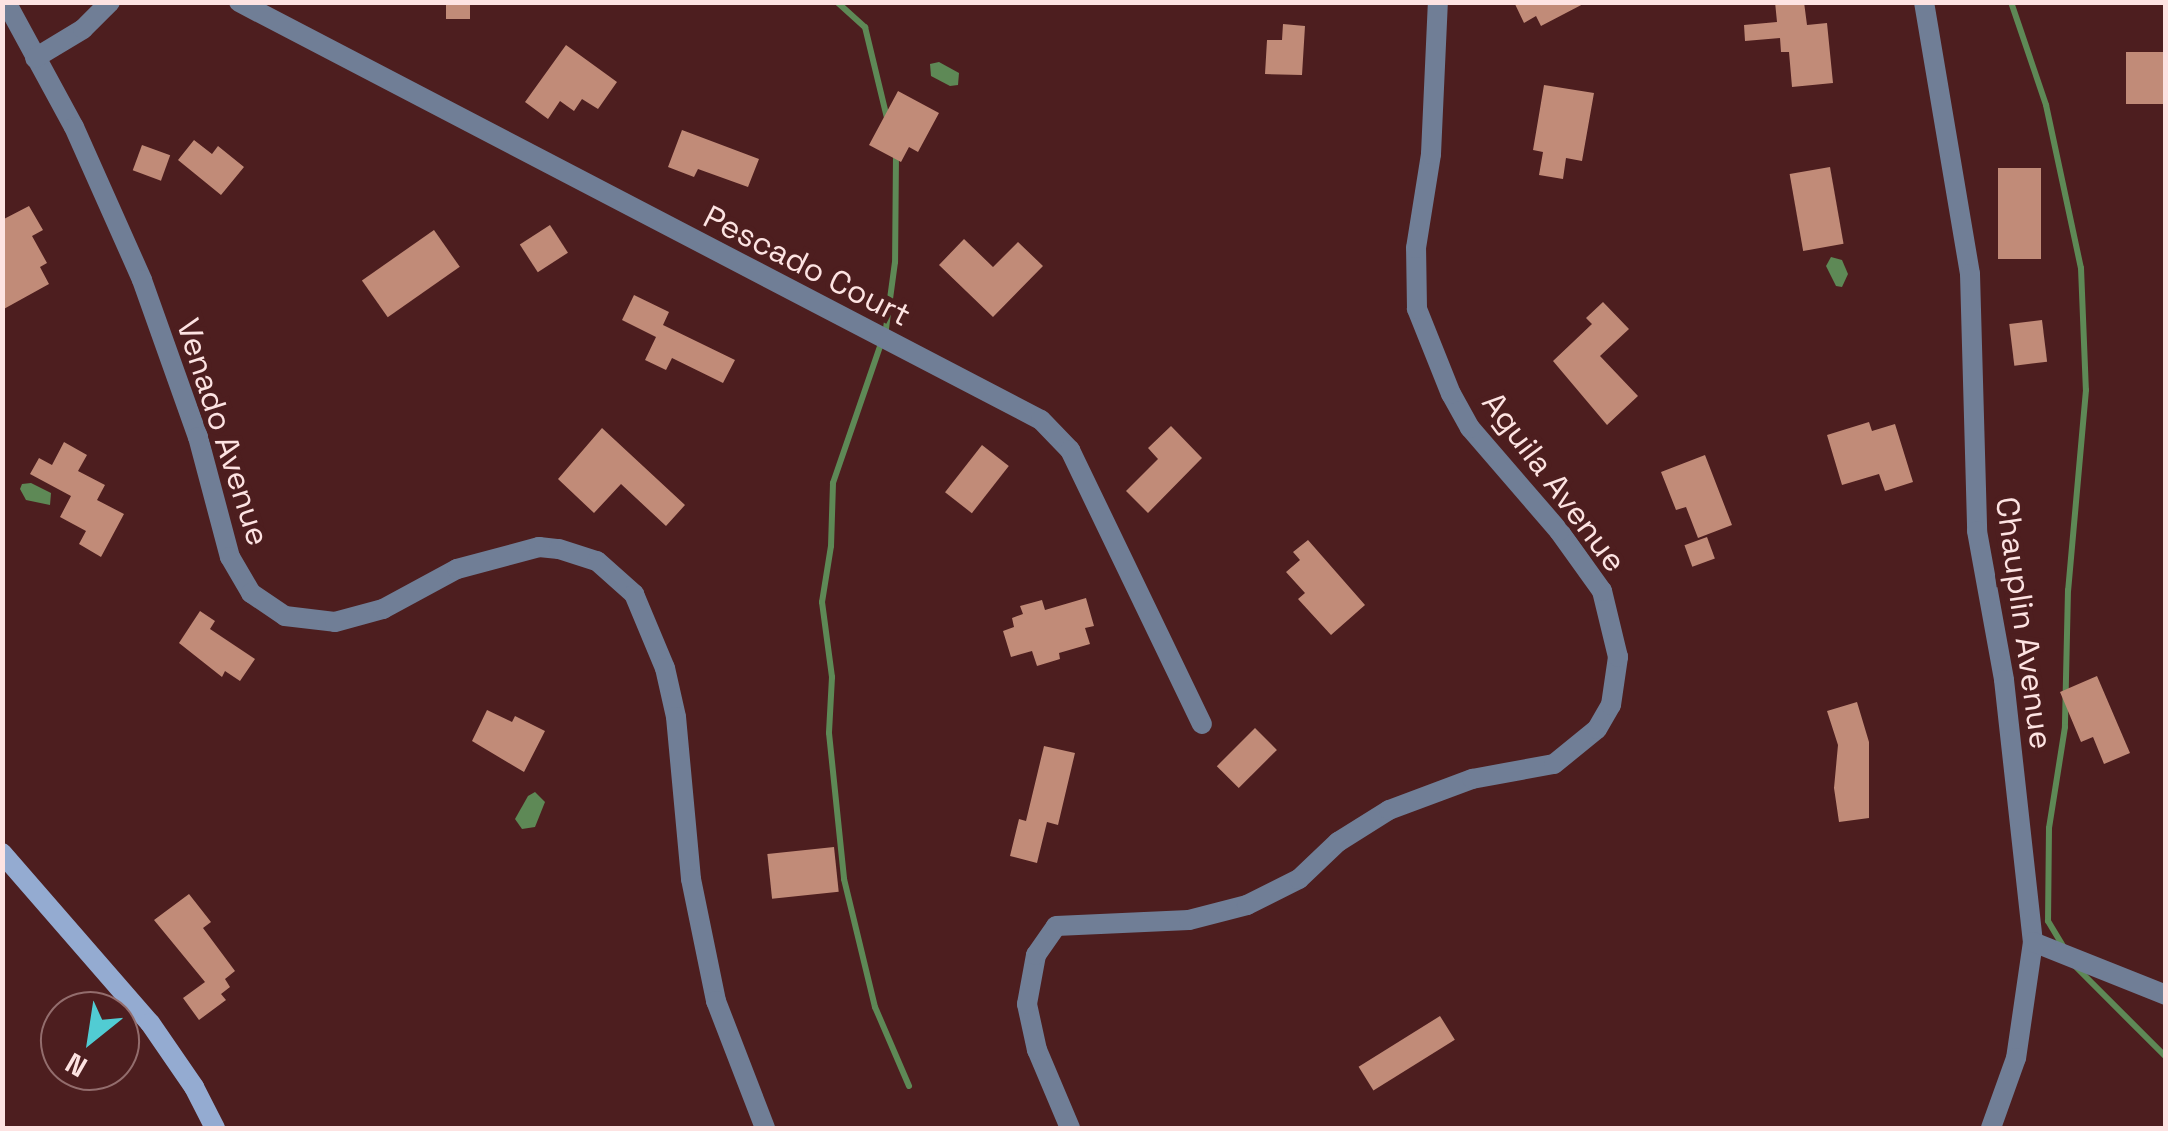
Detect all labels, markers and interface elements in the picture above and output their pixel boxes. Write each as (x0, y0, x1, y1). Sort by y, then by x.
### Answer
street label: Pescado Court (697, 197, 917, 335)
street label: Venado Avenue (168, 313, 278, 551)
street label: Aguila Avenue (1474, 384, 1634, 580)
street label: Chauplin Avenue (1987, 494, 2061, 752)
north arrow (40, 991, 140, 1091)
text: N (59, 1045, 93, 1086)

